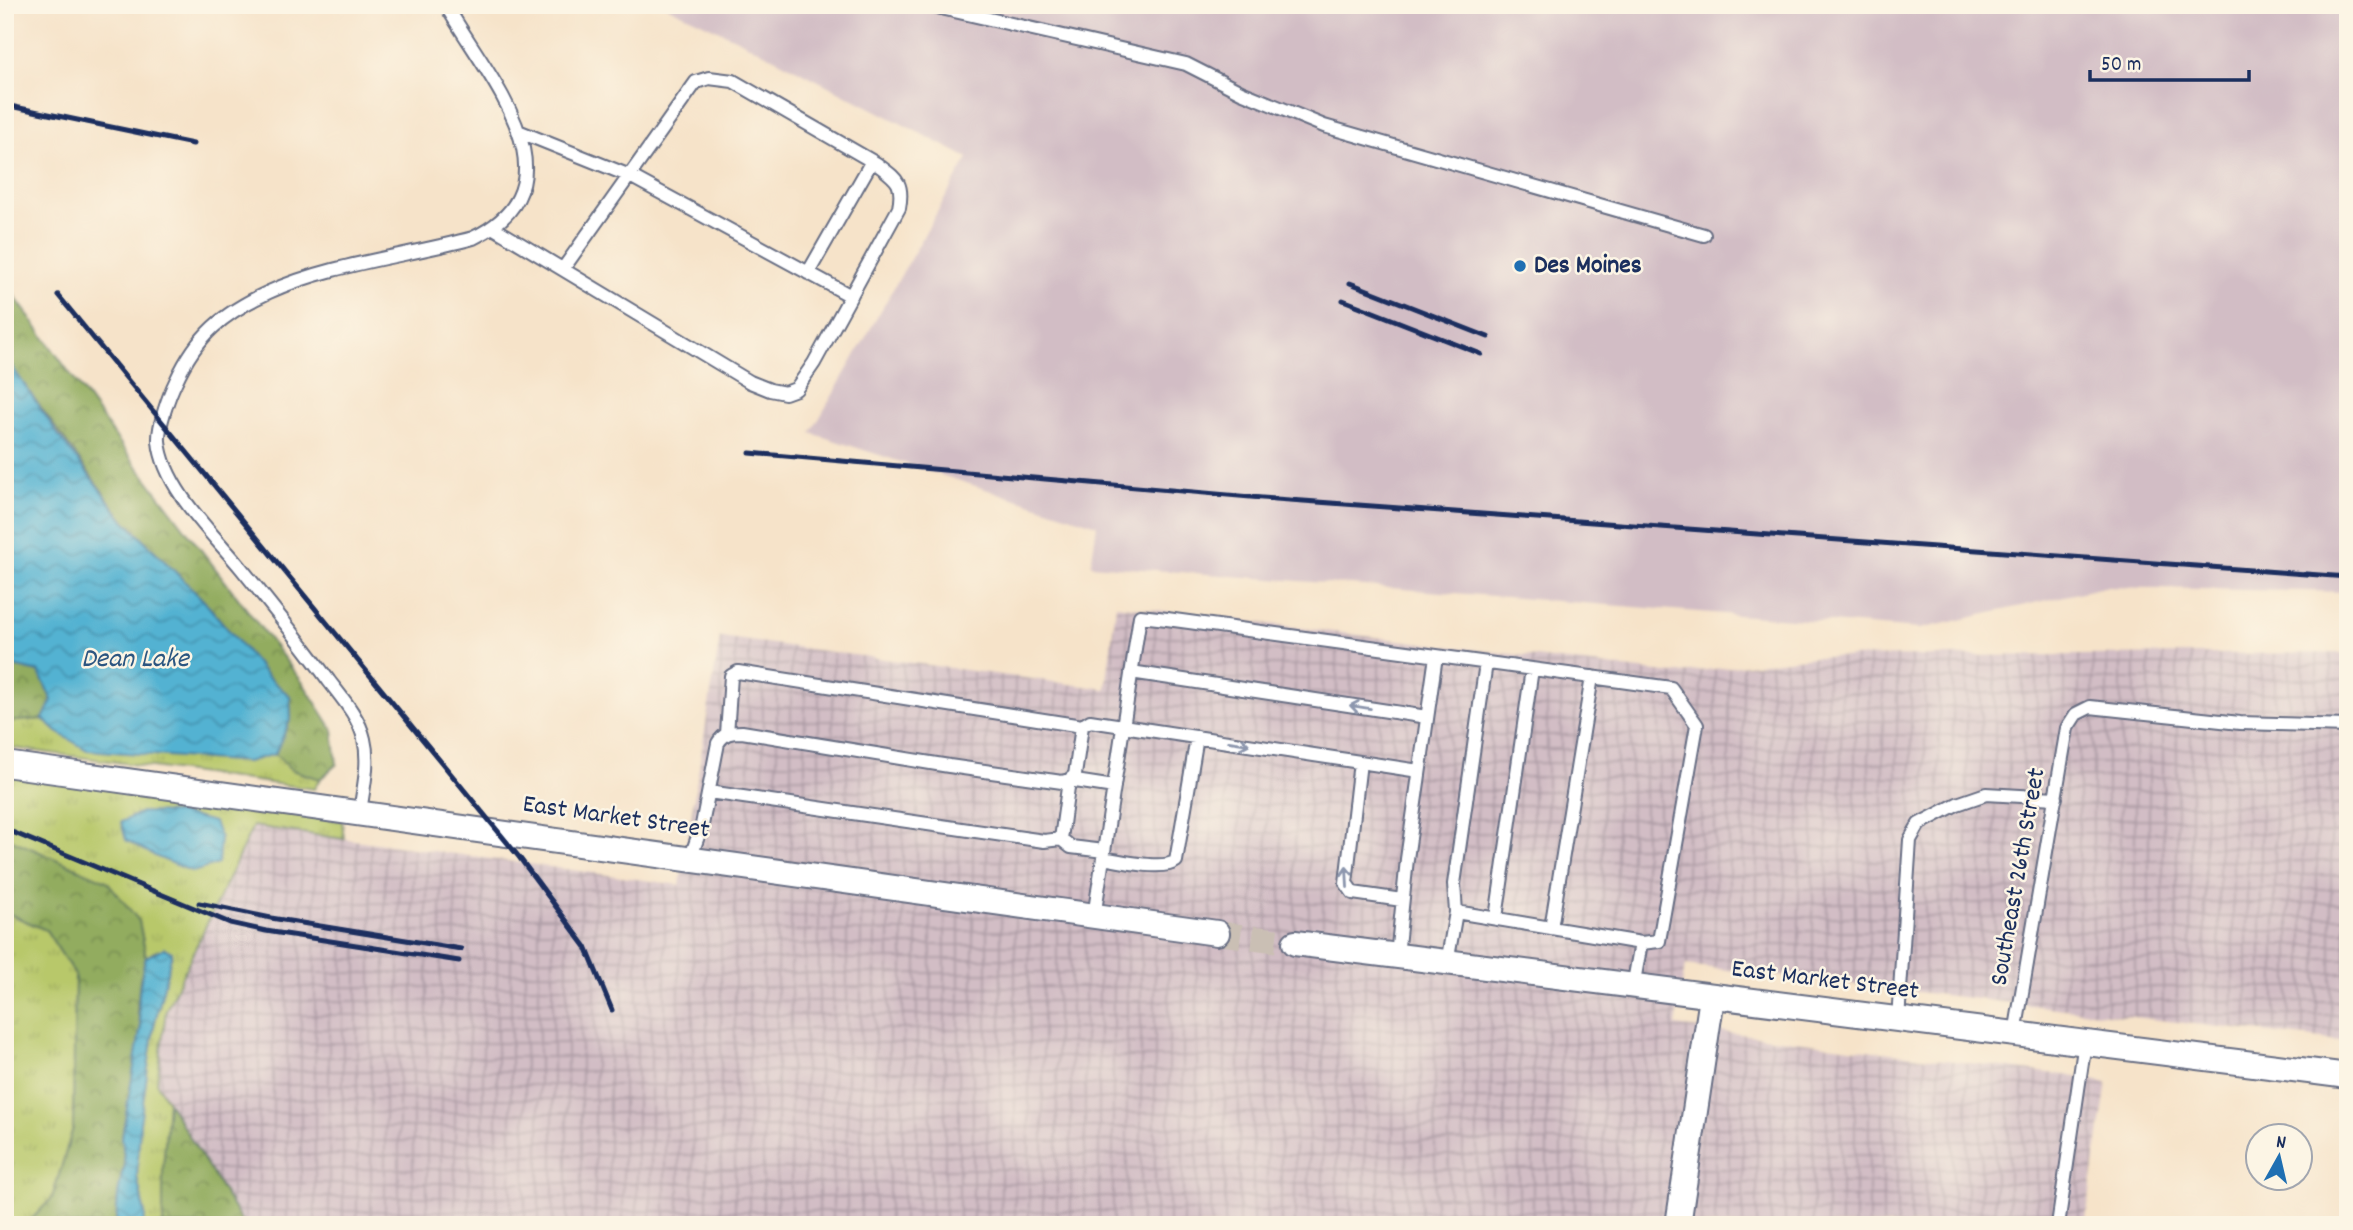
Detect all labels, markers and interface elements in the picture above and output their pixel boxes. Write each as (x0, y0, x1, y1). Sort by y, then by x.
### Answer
scale bar (2090, 38, 2250, 82)
text: 50 m (2101, 51, 2141, 81)
place label: Des Moines (1534, 248, 1642, 285)
marker: Des Moines (1512, 258, 1528, 274)
water label: Dean Lake (81, 641, 190, 681)
one-way arrow (1349, 700, 1372, 713)
one-way arrow (1227, 737, 1250, 750)
street label: Southeast 26th Street (1982, 765, 2056, 989)
street label: East Market Street (520, 787, 712, 849)
one-way arrow (1341, 866, 1354, 889)
street label: East Market Street (1729, 951, 1921, 1011)
north arrow (2244, 1122, 2314, 1192)
text: N (2274, 1130, 2287, 1158)

